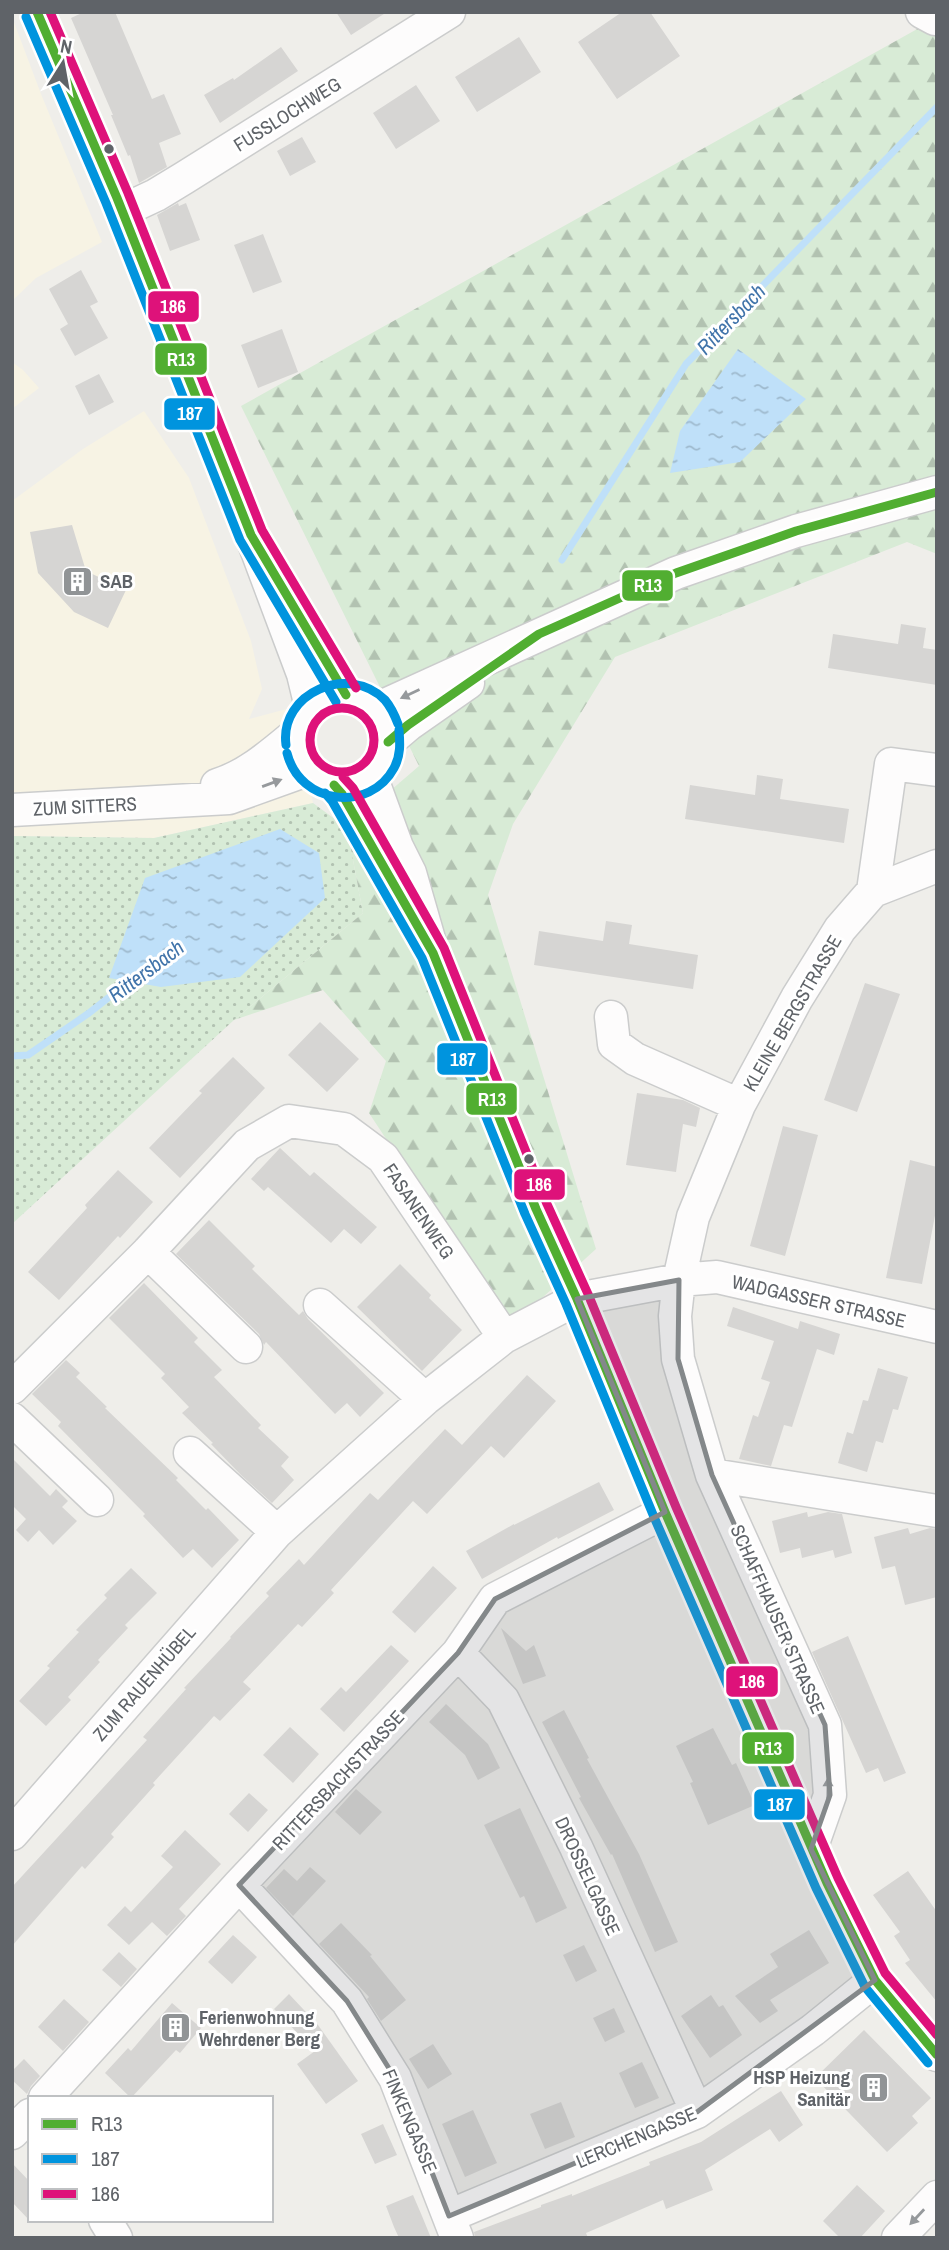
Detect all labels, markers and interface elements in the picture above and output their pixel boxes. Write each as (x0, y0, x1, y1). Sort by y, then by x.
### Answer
north arrow (28, 28, 98, 98)
text: N (58, 32, 74, 60)
street label: FUSSLOCHWEG (228, 71, 346, 157)
unlabelled marker (102, 142, 116, 156)
water label: Rittersbach (690, 277, 772, 361)
line badge: 186 (147, 290, 200, 323)
text: 186 (160, 293, 186, 319)
line badge: R13 (154, 342, 208, 376)
text: R13 (167, 346, 196, 372)
line badge: 187 (163, 397, 216, 431)
text: 187 (177, 400, 203, 426)
building icon: SAB (60, 564, 94, 598)
place label: SAB (100, 568, 133, 594)
line badge: R13 (621, 569, 674, 602)
text: R13 (634, 572, 663, 598)
one-way arrow (400, 688, 420, 699)
one-way arrow (262, 777, 283, 788)
street label: ZUM SITTERS (32, 790, 138, 822)
street label: KLEINE BERGSTRASSE (737, 930, 847, 1096)
water label: Rittersbach (102, 933, 190, 1009)
line badge: 187 (436, 1042, 489, 1076)
text: 187 (450, 1046, 476, 1072)
line badge: R13 (465, 1082, 518, 1116)
text: R13 (478, 1086, 507, 1112)
unlabelled marker (522, 1152, 536, 1166)
street label: FASANENWEG (377, 1158, 461, 1264)
line badge: 186 (513, 1168, 566, 1201)
text: 186 (526, 1171, 552, 1197)
street label: WADGASSER STRASSE (729, 1268, 909, 1334)
street label: SCHAFFHAUSER STRASSE (725, 1520, 831, 1718)
street label: ZUM RAUENHÜBEL (87, 1620, 201, 1746)
line badge: 186 (725, 1665, 779, 1698)
text: 186 (739, 1668, 765, 1694)
street label: RITTERSBACHSTRASSE (266, 1704, 410, 1856)
line badge: R13 (741, 1731, 795, 1765)
text: R13 (754, 1735, 783, 1761)
one-way arrow (822, 1777, 834, 1799)
line badge: 187 (753, 1788, 806, 1821)
text: 187 (767, 1791, 793, 1817)
street label: DROSSELGASSE (549, 1812, 627, 1940)
place label: Ferienwohnung Wehrdener Berg (199, 2004, 320, 2052)
building icon: Ferienwohnung Wehrdener Berg (159, 2011, 193, 2045)
place label: HSP Heizung Sanitär (753, 2064, 850, 2112)
street label: FINKENGASSE (376, 2065, 444, 2177)
building icon: HSP Heizung Sanitär (856, 2071, 890, 2105)
legend (28, 2096, 273, 2222)
street label: LERCHENGASSE (572, 2100, 700, 2174)
text: R13 (91, 2109, 123, 2138)
text: 187 (91, 2144, 120, 2173)
text: 186 (91, 2179, 120, 2208)
one-way arrow (910, 2208, 926, 2225)

